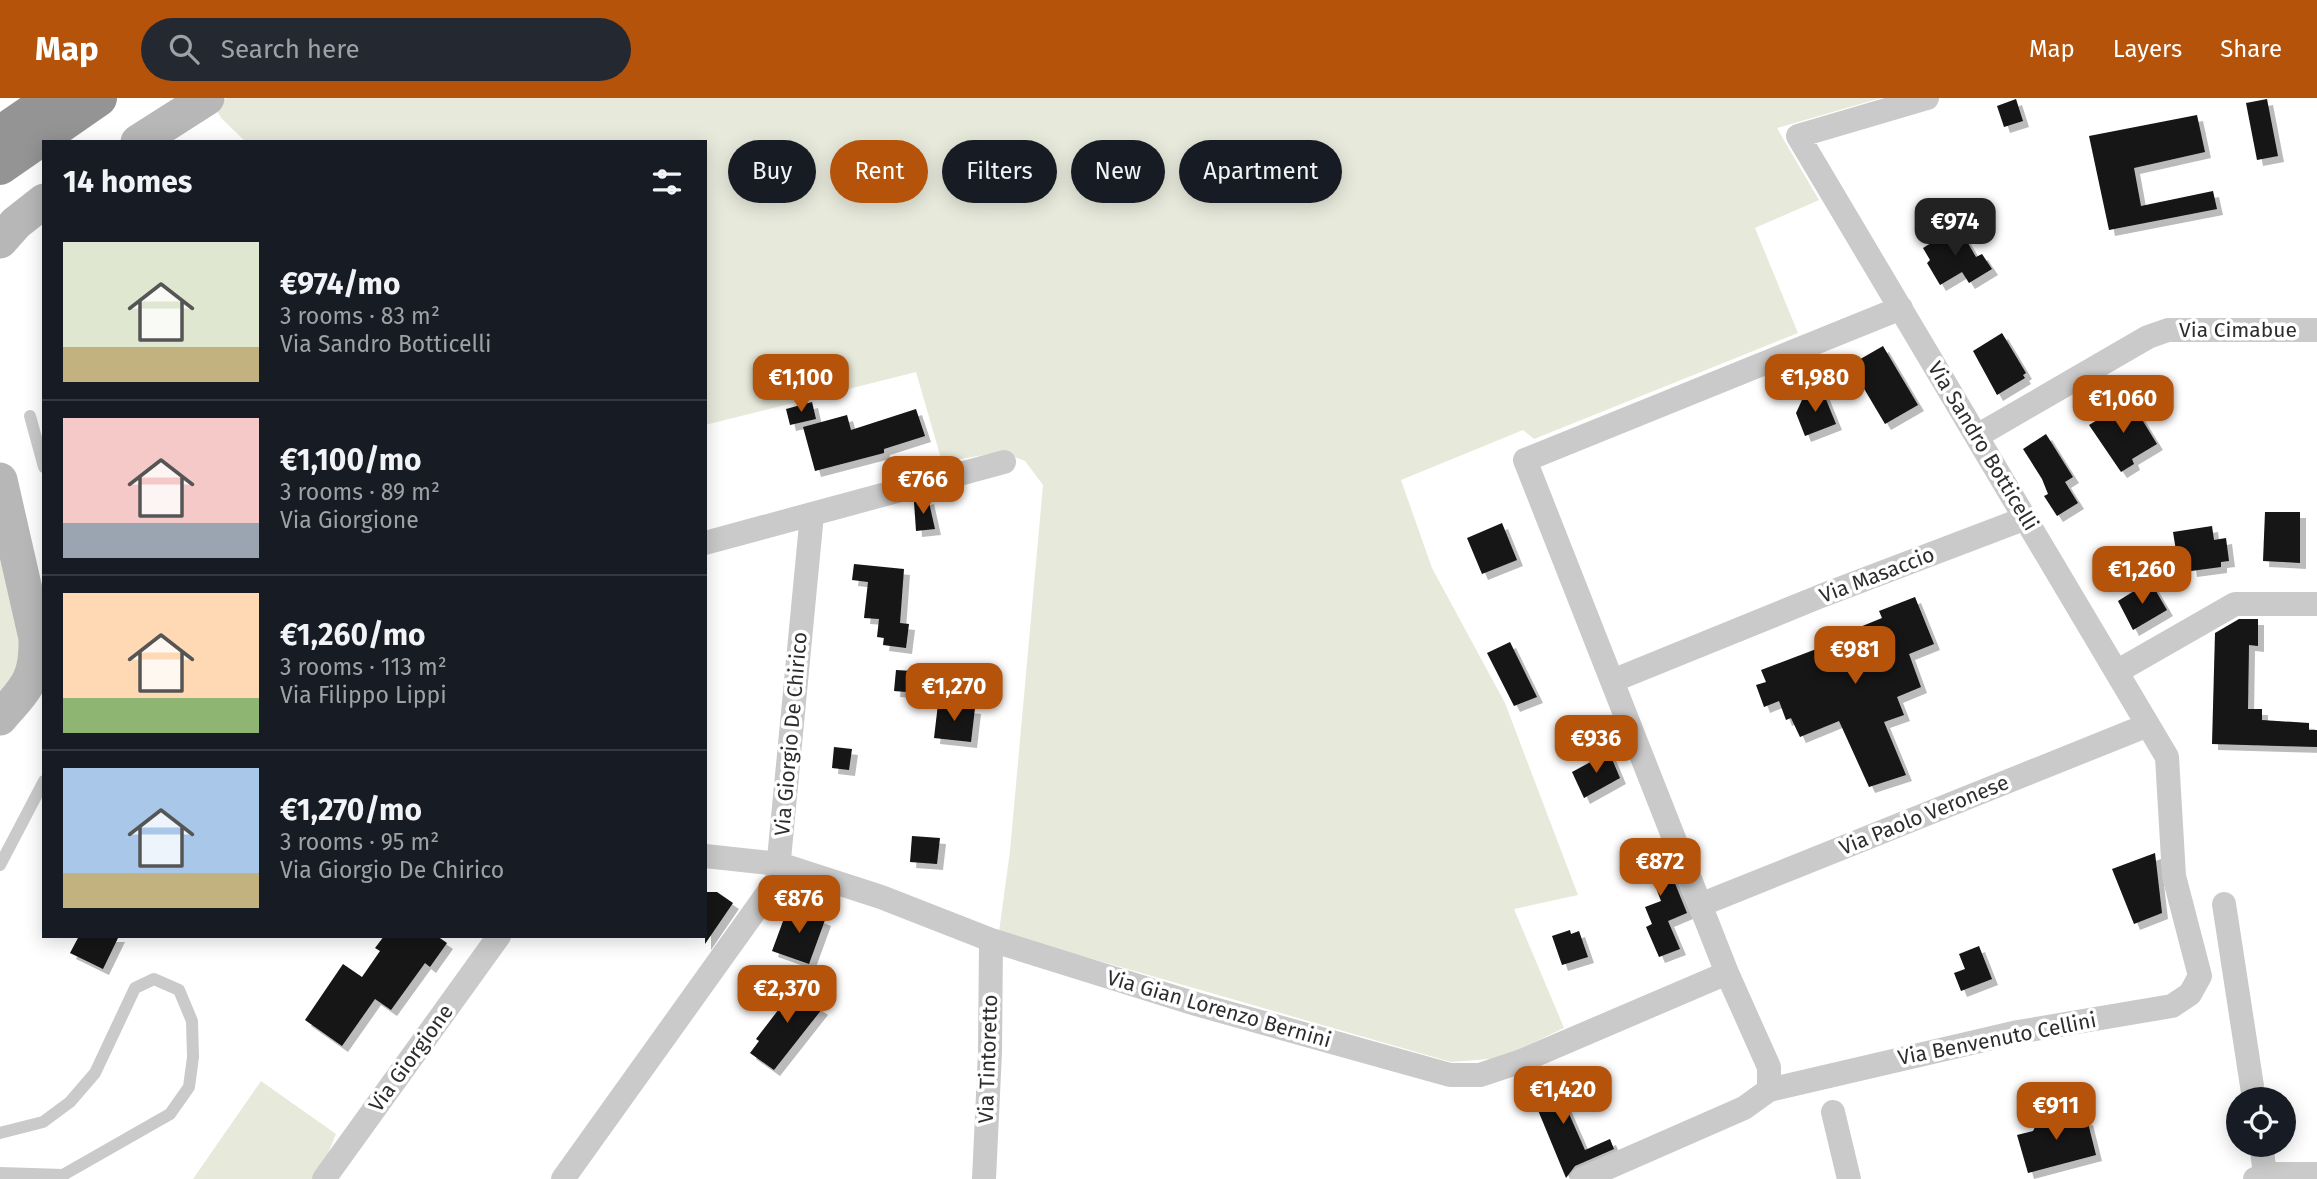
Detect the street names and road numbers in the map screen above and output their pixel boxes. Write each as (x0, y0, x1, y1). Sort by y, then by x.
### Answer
street label: Via Cimabue (2179, 317, 2297, 343)
street label: Via Sandro Botticelli (1922, 357, 2044, 535)
street label: Via Masaccio (1816, 541, 1938, 609)
street label: Via Giorgio De Chirico (769, 631, 813, 837)
street label: Via Paolo Veronese (1835, 769, 2013, 861)
street label: Via Gian Lorenzo Bernini (1104, 965, 1334, 1053)
street label: Via Tintoretto (973, 994, 1003, 1124)
street label: Via Giorgione (363, 999, 459, 1117)
street label: Via Benvenuto Cellini (1896, 1007, 2098, 1071)

